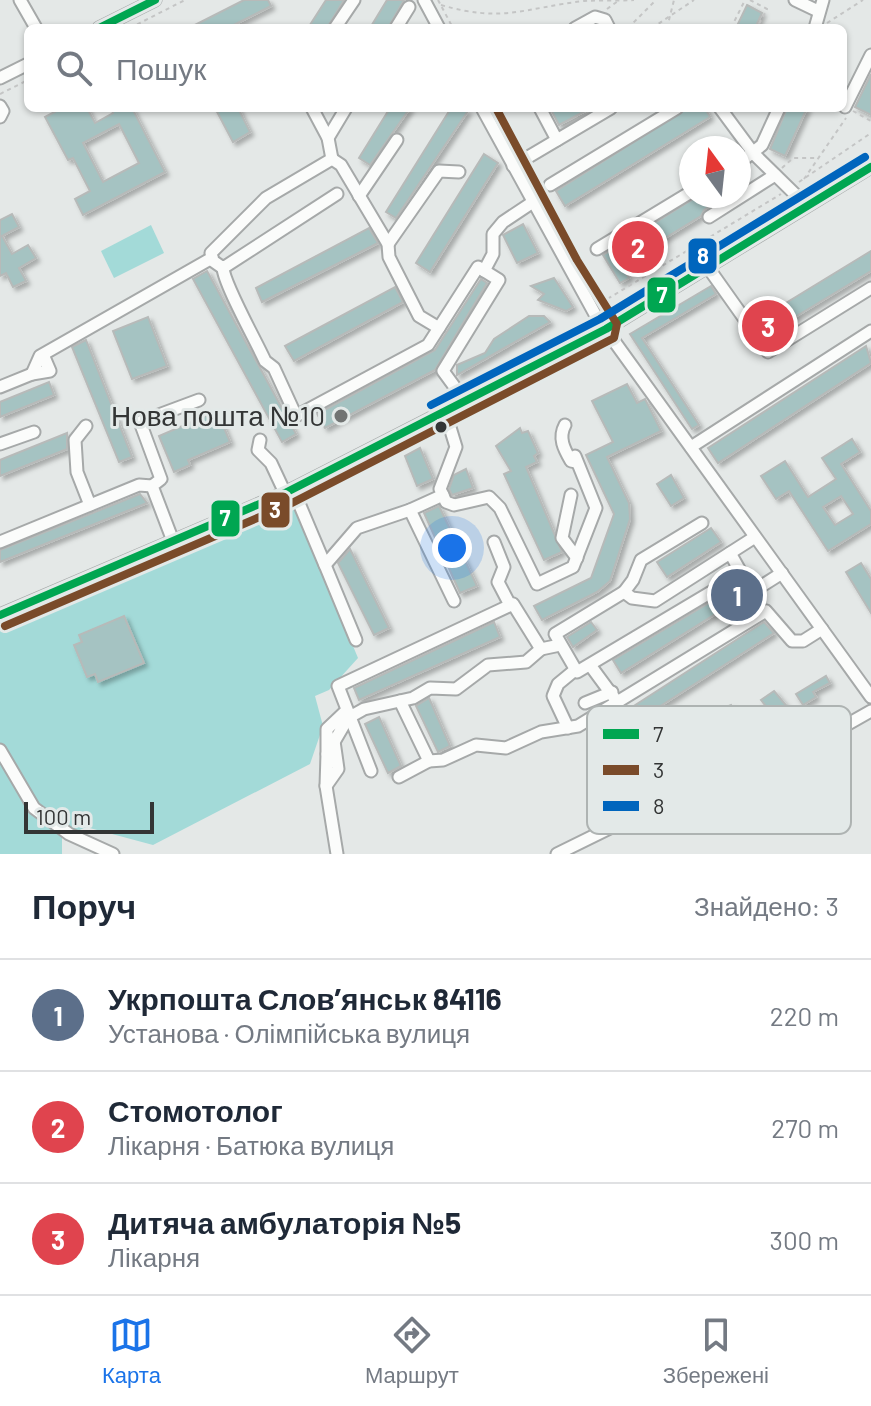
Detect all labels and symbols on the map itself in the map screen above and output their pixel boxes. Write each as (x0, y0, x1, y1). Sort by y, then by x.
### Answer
north arrow (679, 136, 751, 208)
pin: 2 (612, 217, 664, 277)
line badge: 8 (687, 237, 718, 275)
text: 8 (697, 242, 709, 268)
line badge: 7 (646, 276, 677, 314)
text: 7 (657, 281, 668, 307)
pin: 3 (742, 296, 794, 356)
place label: Нова пошта №10 (111, 398, 325, 432)
marker: Нова пошта №10 (332, 407, 350, 425)
unlabelled marker (433, 419, 449, 435)
line badge: 3 (260, 491, 291, 529)
text: 3 (269, 496, 281, 522)
line badge: 7 (210, 499, 241, 538)
text: 7 (220, 504, 231, 530)
your location (432, 528, 472, 568)
pin: 1 (711, 565, 763, 625)
legend (587, 706, 851, 834)
text: 7 (653, 720, 663, 746)
text: 3 (653, 756, 664, 782)
text: 8 (653, 792, 664, 818)
scale bar (24, 798, 154, 834)

